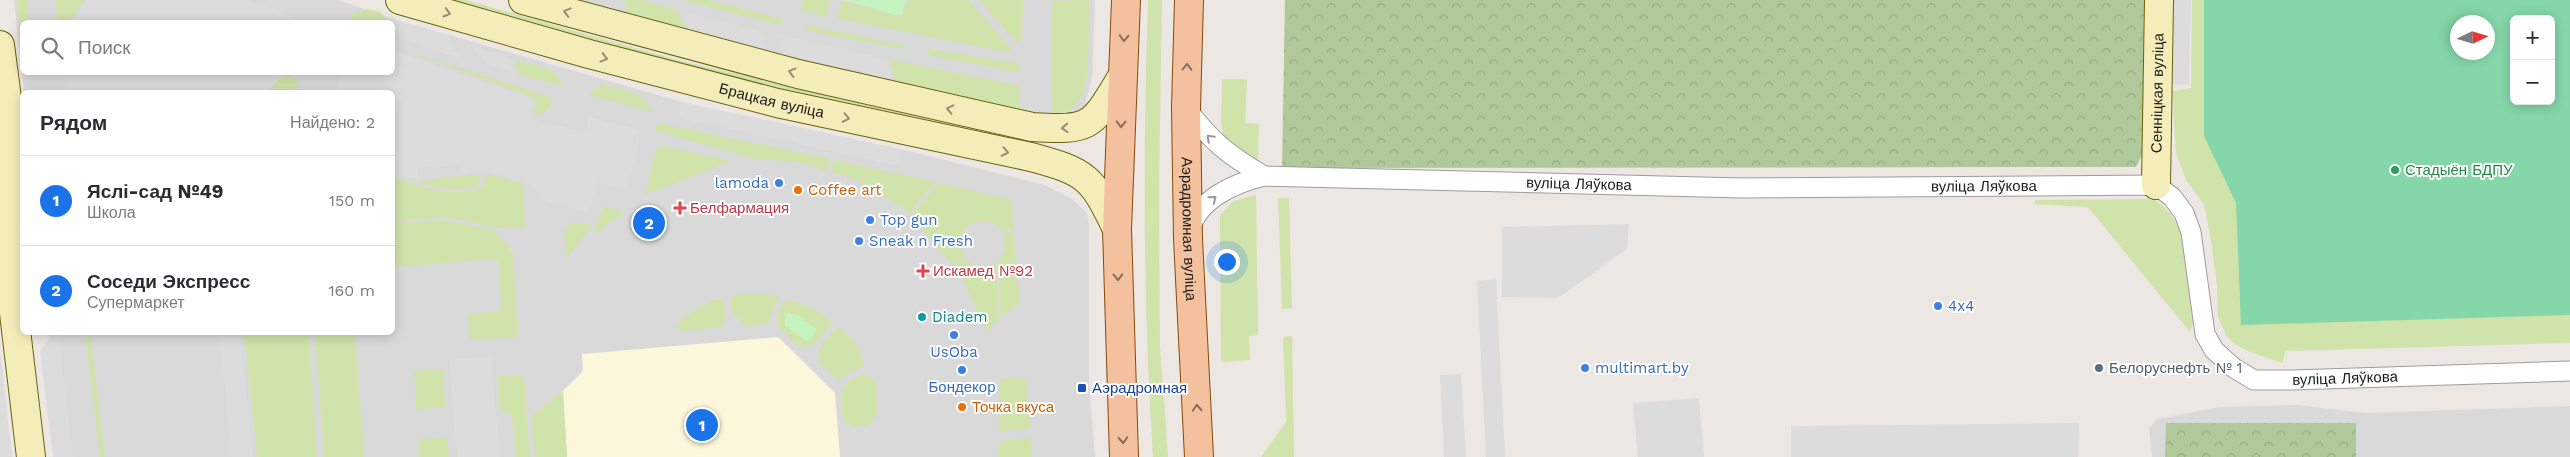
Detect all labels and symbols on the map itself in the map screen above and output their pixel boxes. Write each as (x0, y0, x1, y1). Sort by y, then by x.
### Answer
one-way arrow (443, 8, 451, 18)
one-way arrow (563, 8, 572, 18)
north arrow (2450, 15, 2495, 60)
street label: Сенніцкая вуліца (2148, 32, 2167, 153)
one-way arrow (1119, 34, 1130, 42)
one-way arrow (599, 52, 607, 62)
one-way arrow (1182, 63, 1192, 71)
one-way arrow (787, 67, 796, 78)
street label: Брацкая вуліца (717, 79, 826, 122)
one-way arrow (945, 104, 954, 115)
one-way arrow (842, 112, 851, 123)
one-way arrow (1115, 120, 1126, 128)
one-way arrow (1060, 123, 1068, 134)
one-way arrow (1207, 135, 1216, 144)
one-way arrow (1001, 146, 1010, 157)
street label: Аэрадромная вуліца (1178, 157, 1200, 302)
place label: Стадыён БДПУ (2405, 161, 2513, 179)
marker: Стадыён БДПУ (2389, 164, 2401, 176)
place label: lamoda (715, 174, 769, 192)
street label: вуліца Ляўкова (1526, 174, 1633, 194)
marker: lamoda (773, 177, 785, 189)
street label: вуліца Ляўкова (1931, 177, 2037, 196)
place label: Coffee art (808, 181, 882, 199)
marker: Coffee art (792, 184, 804, 196)
one-way arrow (1207, 197, 1216, 205)
place label: Белфармация (690, 199, 789, 217)
marker: Белфармация (674, 202, 686, 214)
pin: 2 (633, 204, 665, 242)
place label: Top gun (880, 211, 937, 229)
marker: Top gun (864, 214, 876, 226)
place label: Sneak n Fresh (869, 232, 973, 250)
marker: Sneak n Fresh (853, 235, 865, 247)
your location (1214, 249, 1240, 275)
place label: Искамед №92 (933, 262, 1033, 280)
marker: Искамед №92 (917, 265, 929, 277)
one-way arrow (1113, 274, 1123, 282)
place label: 4x4 (1948, 297, 1974, 315)
marker: 4x4 (1932, 300, 1944, 312)
place label: Diadem (932, 308, 988, 326)
marker: Diadem (916, 311, 928, 323)
marker: UsOba (948, 329, 960, 341)
place label: UsOba (930, 343, 978, 361)
place label: multimart.by (1595, 359, 1689, 377)
place label: Белоруснефть № 1 (2109, 359, 2242, 377)
marker: multimart.by (1579, 362, 1591, 374)
marker: Белоруснефть № 1 (2093, 362, 2105, 374)
marker: Бондекор (956, 364, 968, 376)
street label: вуліца Ляўкова (2292, 368, 2399, 389)
place label: Бондекор (929, 378, 995, 396)
place label: Аэрадромная (1092, 379, 1187, 397)
marker: Аэрадромная (1076, 382, 1088, 394)
place label: Точка вкуса (972, 398, 1055, 416)
marker: Точка вкуса (956, 401, 968, 413)
one-way arrow (1191, 404, 1202, 412)
pin: 1 (686, 406, 718, 444)
one-way arrow (1117, 436, 1128, 444)

